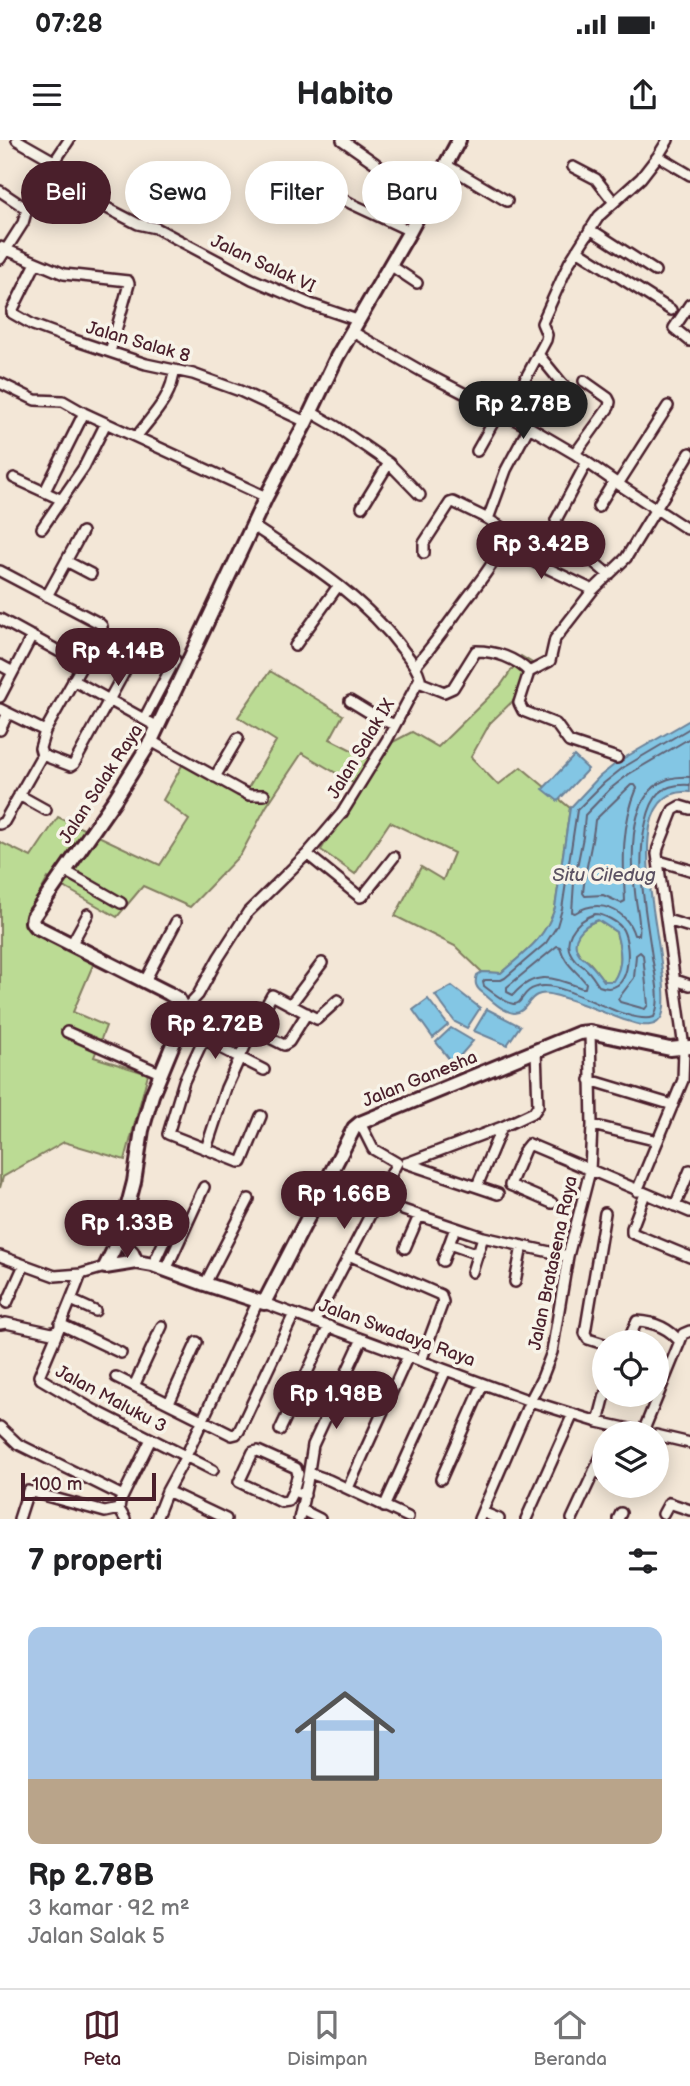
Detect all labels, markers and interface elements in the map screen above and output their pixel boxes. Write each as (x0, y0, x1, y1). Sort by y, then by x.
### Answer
text: 07:28 (35, 9, 103, 40)
text: Habito (296, 75, 394, 114)
icon: menu (28, 76, 66, 114)
icon: share (624, 76, 662, 114)
chip: Beli (21, 161, 111, 224)
chip: Sewa (125, 161, 231, 224)
chip: Filter (245, 161, 348, 224)
chip: Baru (362, 161, 462, 224)
street label: Jalan Salak VI (207, 231, 319, 297)
street label: Jalan Salak 8 (84, 317, 192, 367)
pin: Rp 2.78B (451, 382, 595, 441)
text: Rp 2.78B (475, 390, 571, 418)
pin: Rp 3.42B (469, 522, 613, 581)
text: Rp 3.42B (492, 530, 590, 558)
pin: Rp 4.14B (46, 629, 190, 688)
text: Rp 4.14B (71, 637, 165, 665)
street label: Jalan Salak IX (323, 695, 399, 803)
street label: Jalan Salak Raya (55, 721, 147, 847)
water label: Situ Ciledug (552, 864, 656, 887)
pin: Rp 2.72B (143, 1002, 287, 1061)
text: Rp 2.72B (167, 1010, 263, 1038)
street label: Jalan Ganesha (360, 1046, 480, 1112)
pin: Rp 1.66B (272, 1172, 416, 1231)
street label: Jalan Bratasena Raya (524, 1174, 582, 1352)
text: Rp 1.66B (297, 1180, 391, 1208)
pin: Rp 1.33B (55, 1200, 199, 1260)
text: Rp 1.33B (81, 1209, 174, 1237)
street label: Jalan Swadaya Raya (316, 1295, 478, 1371)
map controls (592, 1330, 669, 1498)
button: locate (592, 1330, 669, 1407)
street label: Jalan Maluku 3 (52, 1361, 170, 1437)
pin: Rp 1.98B (264, 1372, 408, 1431)
text: Rp 1.98B (289, 1380, 383, 1408)
button: layers (592, 1421, 669, 1498)
scale bar (21, 1470, 156, 1502)
text: 100 m (32, 1473, 83, 1496)
icon: filters (624, 1542, 662, 1580)
text: 7 properti (28, 1543, 163, 1579)
icon: home (282, 1673, 408, 1799)
text: Rp 2.78B (28, 1858, 154, 1894)
text: 3 kamar · 92 m² (28, 1894, 190, 1922)
text: Jalan Salak 5 (28, 1922, 165, 1950)
tab: Peta (83, 2006, 121, 2071)
tab: Disimpan (287, 2006, 367, 2071)
tab: Beranda (533, 2006, 607, 2071)

